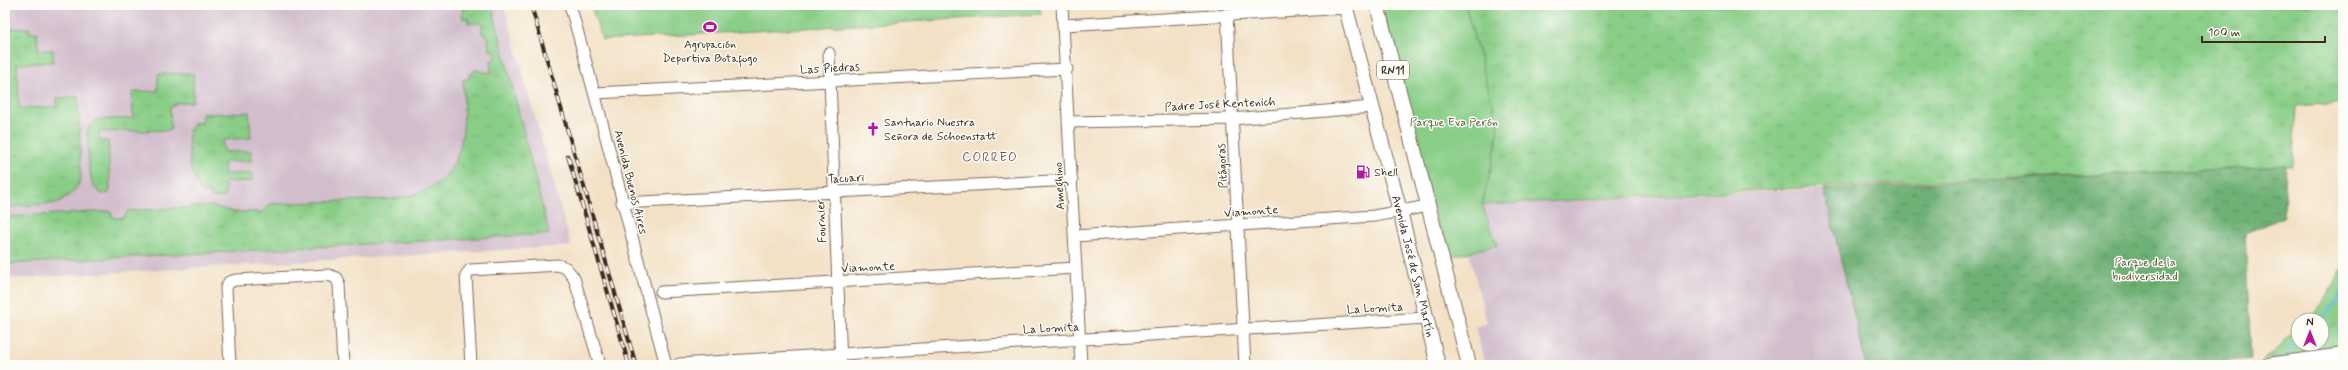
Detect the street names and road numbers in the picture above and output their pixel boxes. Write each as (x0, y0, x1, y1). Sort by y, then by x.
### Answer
street label: Las Piedras (800, 59, 861, 79)
road number: RN11 (1377, 61, 1409, 79)
street label: Padre José Kentenich (1164, 94, 1276, 116)
street label: Avenida Buenos Aires (609, 128, 651, 236)
street label: Pitágoras (1214, 143, 1232, 189)
street label: Ameghino (1051, 162, 1070, 210)
street label: Tacuari (827, 170, 865, 188)
street label: Avenida José de San Martín (1387, 194, 1438, 339)
street label: Fournier (813, 199, 831, 243)
street label: Viamonte (1223, 202, 1279, 222)
street label: Viamonte (841, 259, 896, 277)
street label: La Lomita (1346, 300, 1404, 318)
street label: La Lomita (1022, 320, 1080, 338)

